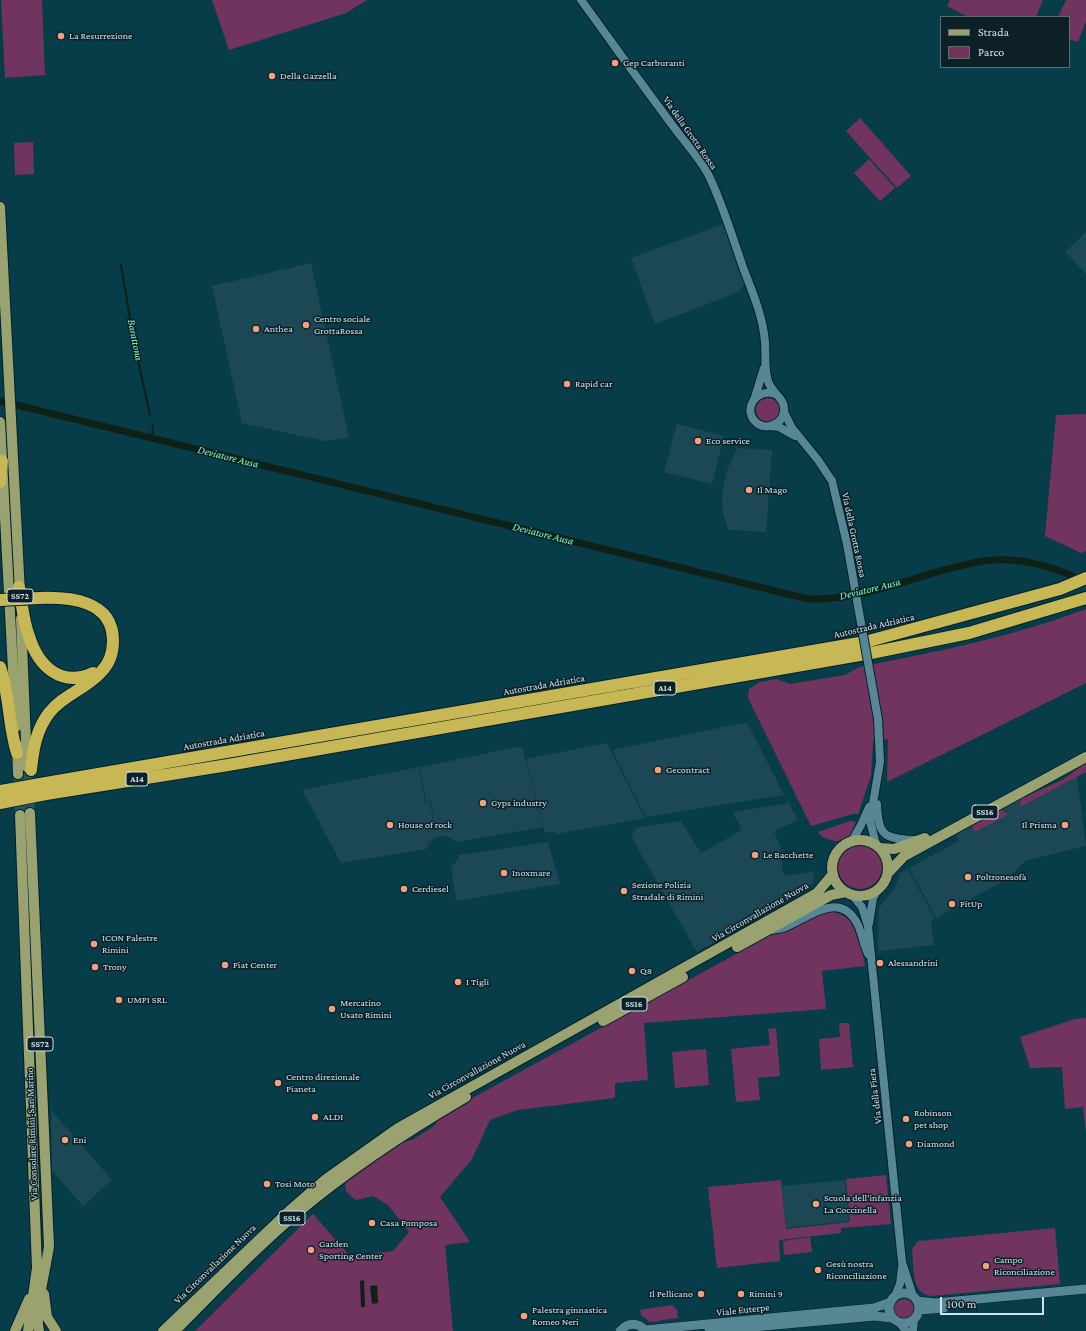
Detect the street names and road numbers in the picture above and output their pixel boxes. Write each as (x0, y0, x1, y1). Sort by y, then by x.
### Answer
street label: Via della Grotta Rossa (660, 94, 720, 172)
street label: Via della Grotta Rossa (839, 491, 869, 579)
road number: SS72 (7, 589, 33, 603)
street label: Autostrada Adriatica (832, 611, 916, 641)
street label: Autostrada Adriatica (502, 672, 586, 698)
road number: A14 (654, 681, 676, 695)
street label: Autostrada Adriatica (182, 727, 266, 753)
road number: A14 (126, 772, 148, 786)
road number: SS16 (972, 805, 998, 819)
street label: Via Circonvallazione Nuova (710, 879, 810, 945)
road number: SS16 (621, 997, 647, 1011)
road number: SS72 (27, 1037, 53, 1051)
street label: Via Circonvallazione Nuova (426, 1038, 528, 1102)
street label: Via Consolare Rimini-San Marino (24, 1067, 40, 1201)
street label: Via della Fiera (866, 1067, 884, 1125)
road number: SS16 (279, 1211, 305, 1225)
street label: Via Circonvallazione Nuova (171, 1222, 259, 1306)
street label: Viale Euterpe (716, 1301, 770, 1319)

